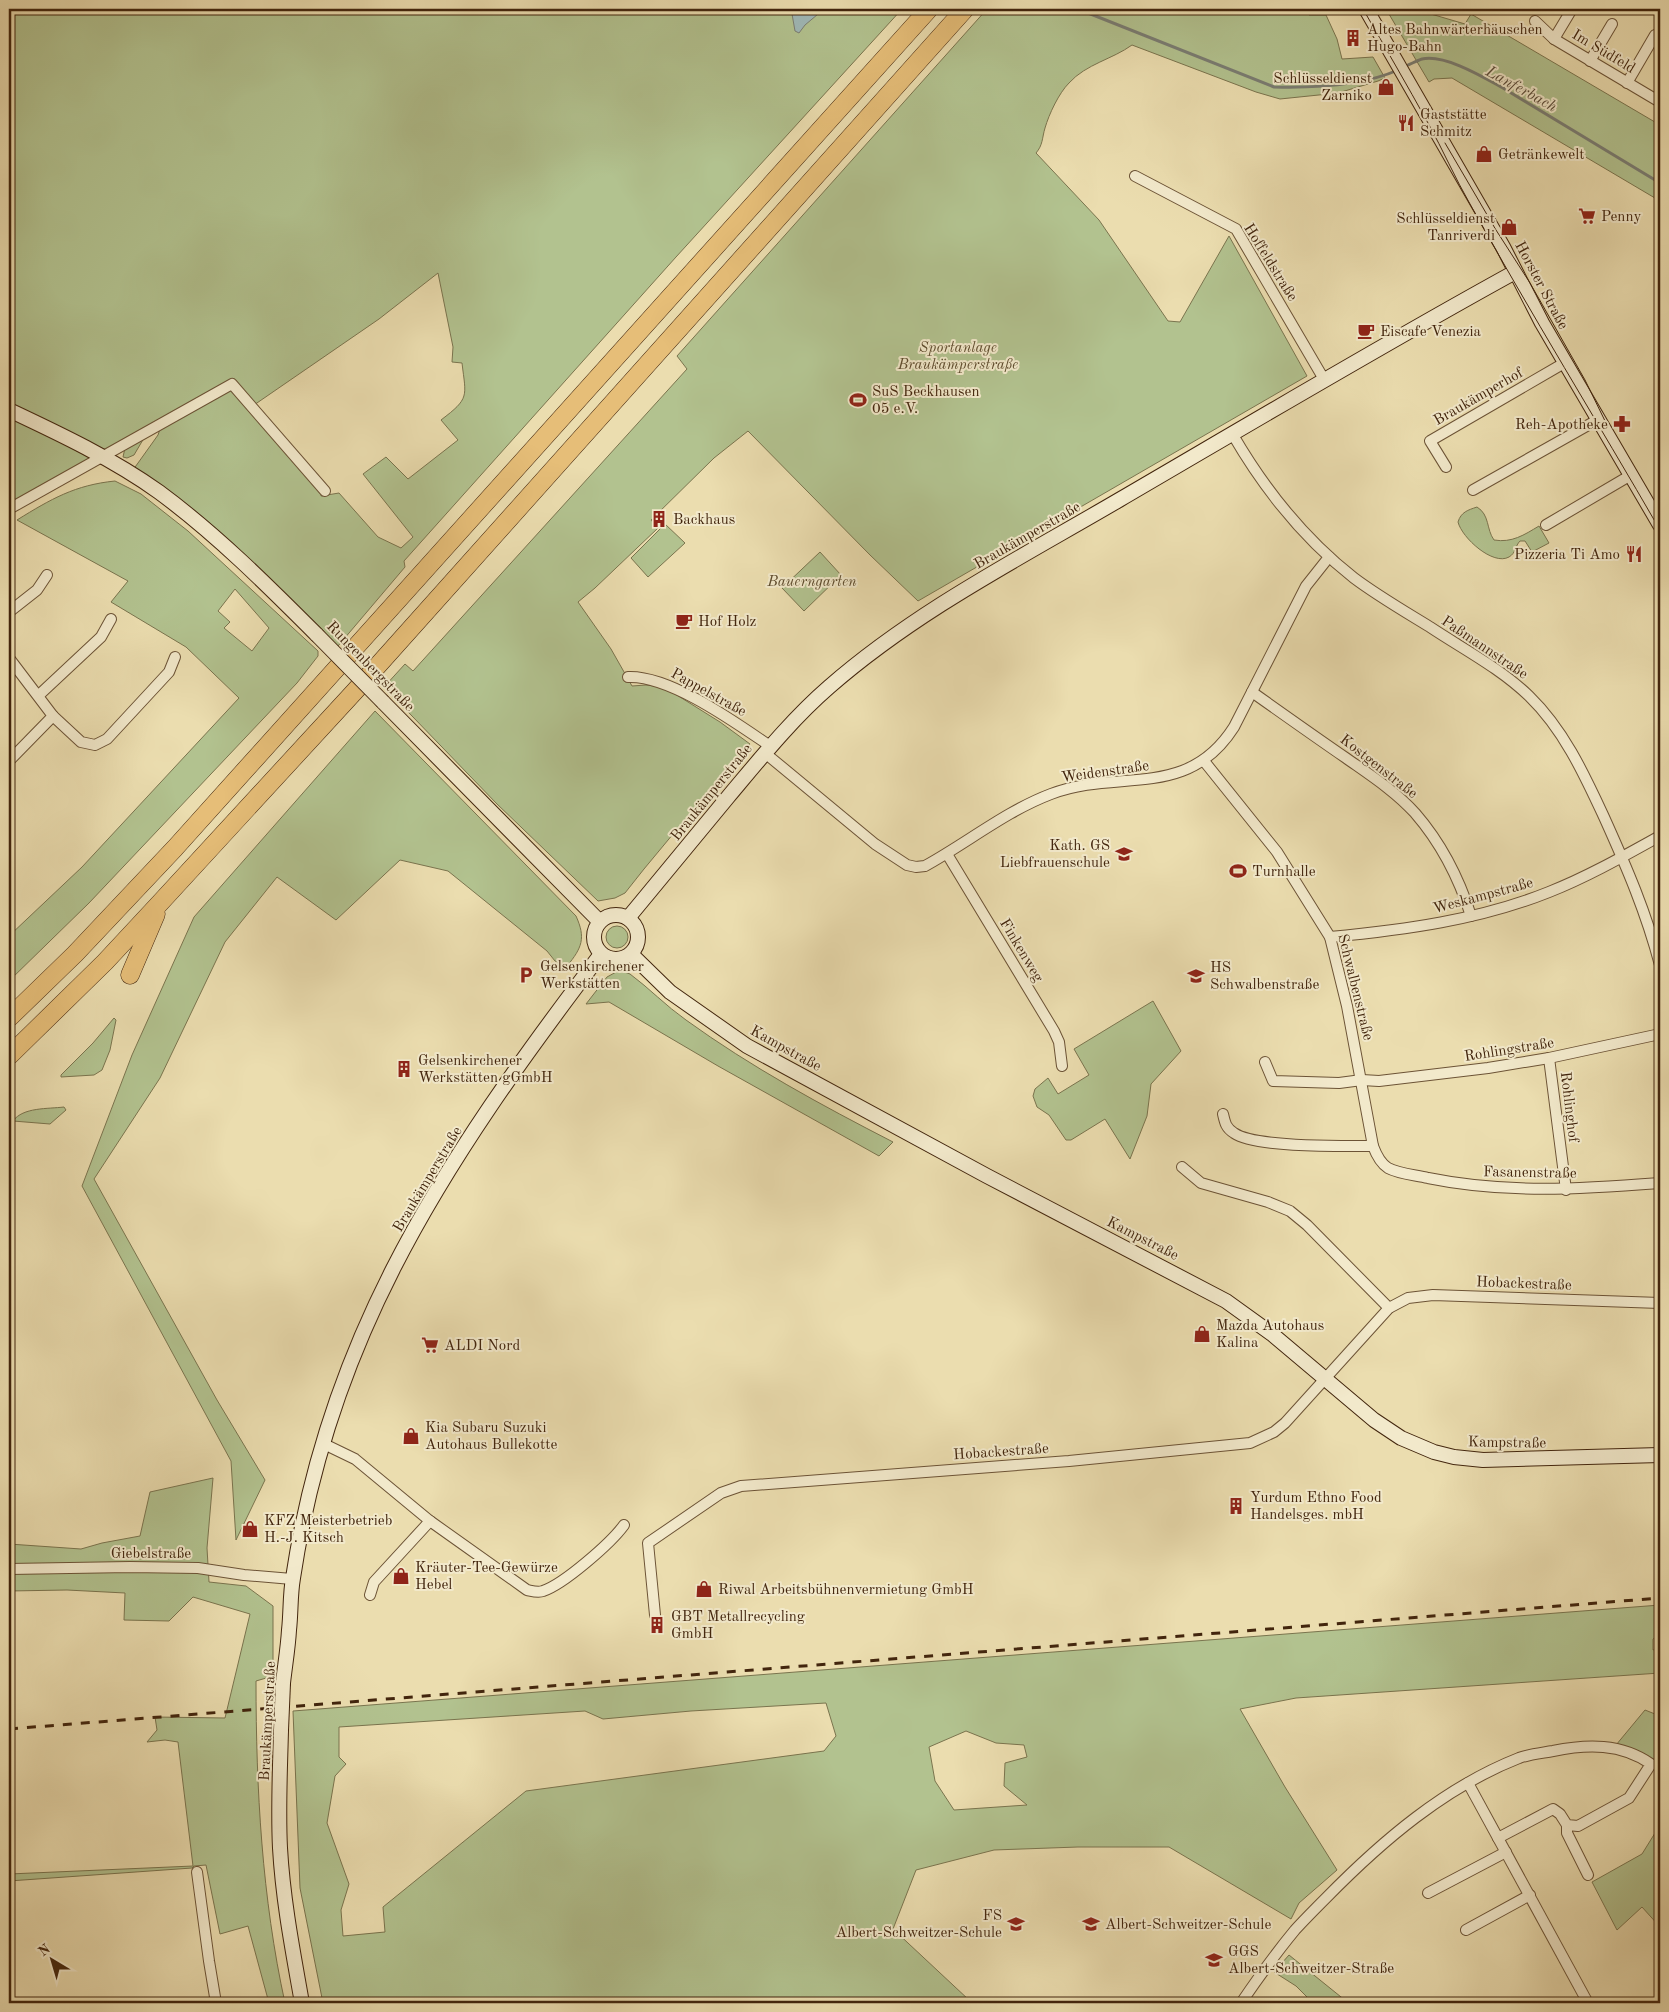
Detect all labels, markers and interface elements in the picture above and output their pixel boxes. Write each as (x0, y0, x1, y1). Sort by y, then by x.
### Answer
place label: Altes Bahnwärterhäuschen Hugo-Bahn (1367, 23, 1543, 55)
building icon: Altes Bahnwärterhäuschen Hugo-Bahn (1343, 28, 1363, 48)
street label: Im Südfeld (1569, 28, 1638, 77)
water label: Lanferbach (1482, 63, 1559, 116)
place label: Schlüsseldienst Zarniko (1273, 72, 1372, 104)
shop icon: Schlüsseldienst Zarniko (1376, 77, 1396, 97)
place label: Gaststätte Schmitz (1420, 108, 1487, 140)
restaurant icon: Gaststätte Schmitz (1396, 113, 1416, 133)
shop icon: Getränkewelt (1474, 144, 1494, 164)
place label: Getränkewelt (1498, 148, 1584, 163)
supermarket icon: Penny (1577, 206, 1597, 226)
place label: Penny (1601, 210, 1642, 225)
place label: Schlüsseldienst Tanriverdi (1396, 212, 1495, 244)
shop icon: Schlüsseldienst Tanriverdi (1499, 217, 1519, 237)
street label: Hoffeldstraße (1240, 221, 1299, 304)
street label: Horster Straße (1511, 239, 1570, 332)
cafe icon: Eiscafe Venezia (1356, 321, 1376, 341)
place label: Eiscafe Venezia (1380, 325, 1482, 340)
park label: Sportanlage Braukämperstraße (897, 341, 1018, 373)
street label: Braukämperhof (1432, 365, 1527, 429)
place label: SuS Beckhausen 05 e.V. (872, 385, 980, 417)
sports icon: SuS Beckhausen 05 e.V. (848, 390, 868, 410)
pharmacy icon: Reh-Apotheke (1612, 414, 1632, 434)
place label: Reh-Apotheke (1515, 418, 1608, 433)
street label: Braukämperstraße (972, 500, 1084, 573)
building icon: Backhaus (649, 509, 669, 529)
place label: Backhaus (673, 513, 735, 528)
restaurant icon: Pizzeria Ti Amo (1624, 544, 1644, 564)
place label: Pizzeria Ti Amo (1514, 548, 1620, 563)
park label: Bauerngarten (766, 575, 857, 590)
cafe icon: Hof Holz (674, 611, 694, 631)
street label: Paßmannstraße (1438, 614, 1530, 683)
place label: Hof Holz (698, 615, 756, 630)
street label: Rungenbergstraße (323, 619, 417, 715)
street label: Pappelstraße (668, 666, 749, 720)
street label: Kostgenstraße (1337, 732, 1420, 802)
street label: Braukämperstraße (669, 742, 756, 844)
street label: Weidenstraße (1060, 759, 1150, 786)
place label: Kath. GS Liebfrauenschule (1000, 839, 1110, 871)
school or university icon: Kath. GS Liebfrauenschule (1114, 844, 1134, 864)
sports icon: Turnhalle (1228, 861, 1248, 881)
place label: Turnhalle (1252, 865, 1316, 880)
street label: Weskampstraße (1432, 876, 1535, 917)
street label: Finkenweg (996, 916, 1045, 985)
street label: Schwalbenstraße (1334, 932, 1375, 1042)
place label: Gelsenkirchener Werkstätten (540, 960, 644, 992)
place label: HS Schwalbenstraße (1210, 961, 1320, 993)
parking icon: Gelsenkirchener Werkstätten (516, 965, 536, 985)
school or university icon: HS Schwalbenstraße (1186, 966, 1206, 986)
street label: Kampstraße (747, 1024, 823, 1075)
street label: Rohlingstraße (1463, 1036, 1555, 1065)
place label: Gelsenkirchener Werkstätten gGmbH (418, 1054, 553, 1086)
building icon: Gelsenkirchener Werkstätten gGmbH (394, 1059, 414, 1079)
street label: Rohlinghof (1557, 1071, 1580, 1144)
street label: Braukämperstraße (391, 1124, 466, 1235)
street label: Fasanenstraße (1483, 1165, 1577, 1182)
street label: Kampstraße (1104, 1215, 1181, 1264)
street label: Hobackestraße (1476, 1275, 1572, 1294)
place label: Mazda Autohaus Kalina (1216, 1319, 1324, 1351)
shop icon: Mazda Autohaus Kalina (1192, 1324, 1212, 1344)
supermarket icon: ALDI Nord (420, 1335, 440, 1355)
place label: ALDI Nord (444, 1339, 520, 1354)
place label: Kia Subaru Suzuki Autohaus Bullekotte (425, 1421, 558, 1453)
shop icon: Kia Subaru Suzuki Autohaus Bullekotte (401, 1426, 421, 1446)
street label: Kampstraße (1468, 1435, 1546, 1452)
street label: Hobackestraße (953, 1442, 1049, 1463)
place label: Yurdum Ethno Food Handelsges. mbH (1250, 1491, 1382, 1523)
building icon: Yurdum Ethno Food Handelsges. mbH (1226, 1496, 1246, 1516)
place label: KFZ Meisterbetrieb H.-J. Kitsch (264, 1514, 392, 1546)
shop icon: KFZ Meisterbetrieb H.-J. Kitsch (240, 1519, 260, 1539)
street label: Giebelstraße (111, 1547, 191, 1562)
place label: Kräuter-Tee-Gewürze Hebel (415, 1561, 558, 1593)
shop icon: Kräuter-Tee-Gewürze Hebel (391, 1566, 411, 1586)
shop icon: Riwal Arbeitsbühnenvermietung GmbH (694, 1579, 714, 1599)
place label: Riwal Arbeitsbühnenvermietung GmbH (718, 1583, 974, 1598)
place label: GBT Metallrecycling GmbH (671, 1610, 805, 1642)
building icon: GBT Metallrecycling GmbH (647, 1615, 667, 1635)
street label: Braukämperstraße (258, 1661, 279, 1781)
place label: FS Albert-Schweitzer-Schule (836, 1909, 1002, 1941)
school or university icon: FS Albert-Schweitzer-Schule (1006, 1914, 1026, 1934)
school or university icon: Albert-Schweitzer-Schule (1081, 1914, 1101, 1934)
place label: Albert-Schweitzer-Schule (1105, 1918, 1271, 1933)
north arrow (28, 1934, 78, 1984)
text: N (36, 1942, 53, 1959)
place label: GGS Albert-Schweitzer-Straße (1228, 1945, 1394, 1977)
school or university icon: GGS Albert-Schweitzer-Straße (1204, 1950, 1224, 1970)

